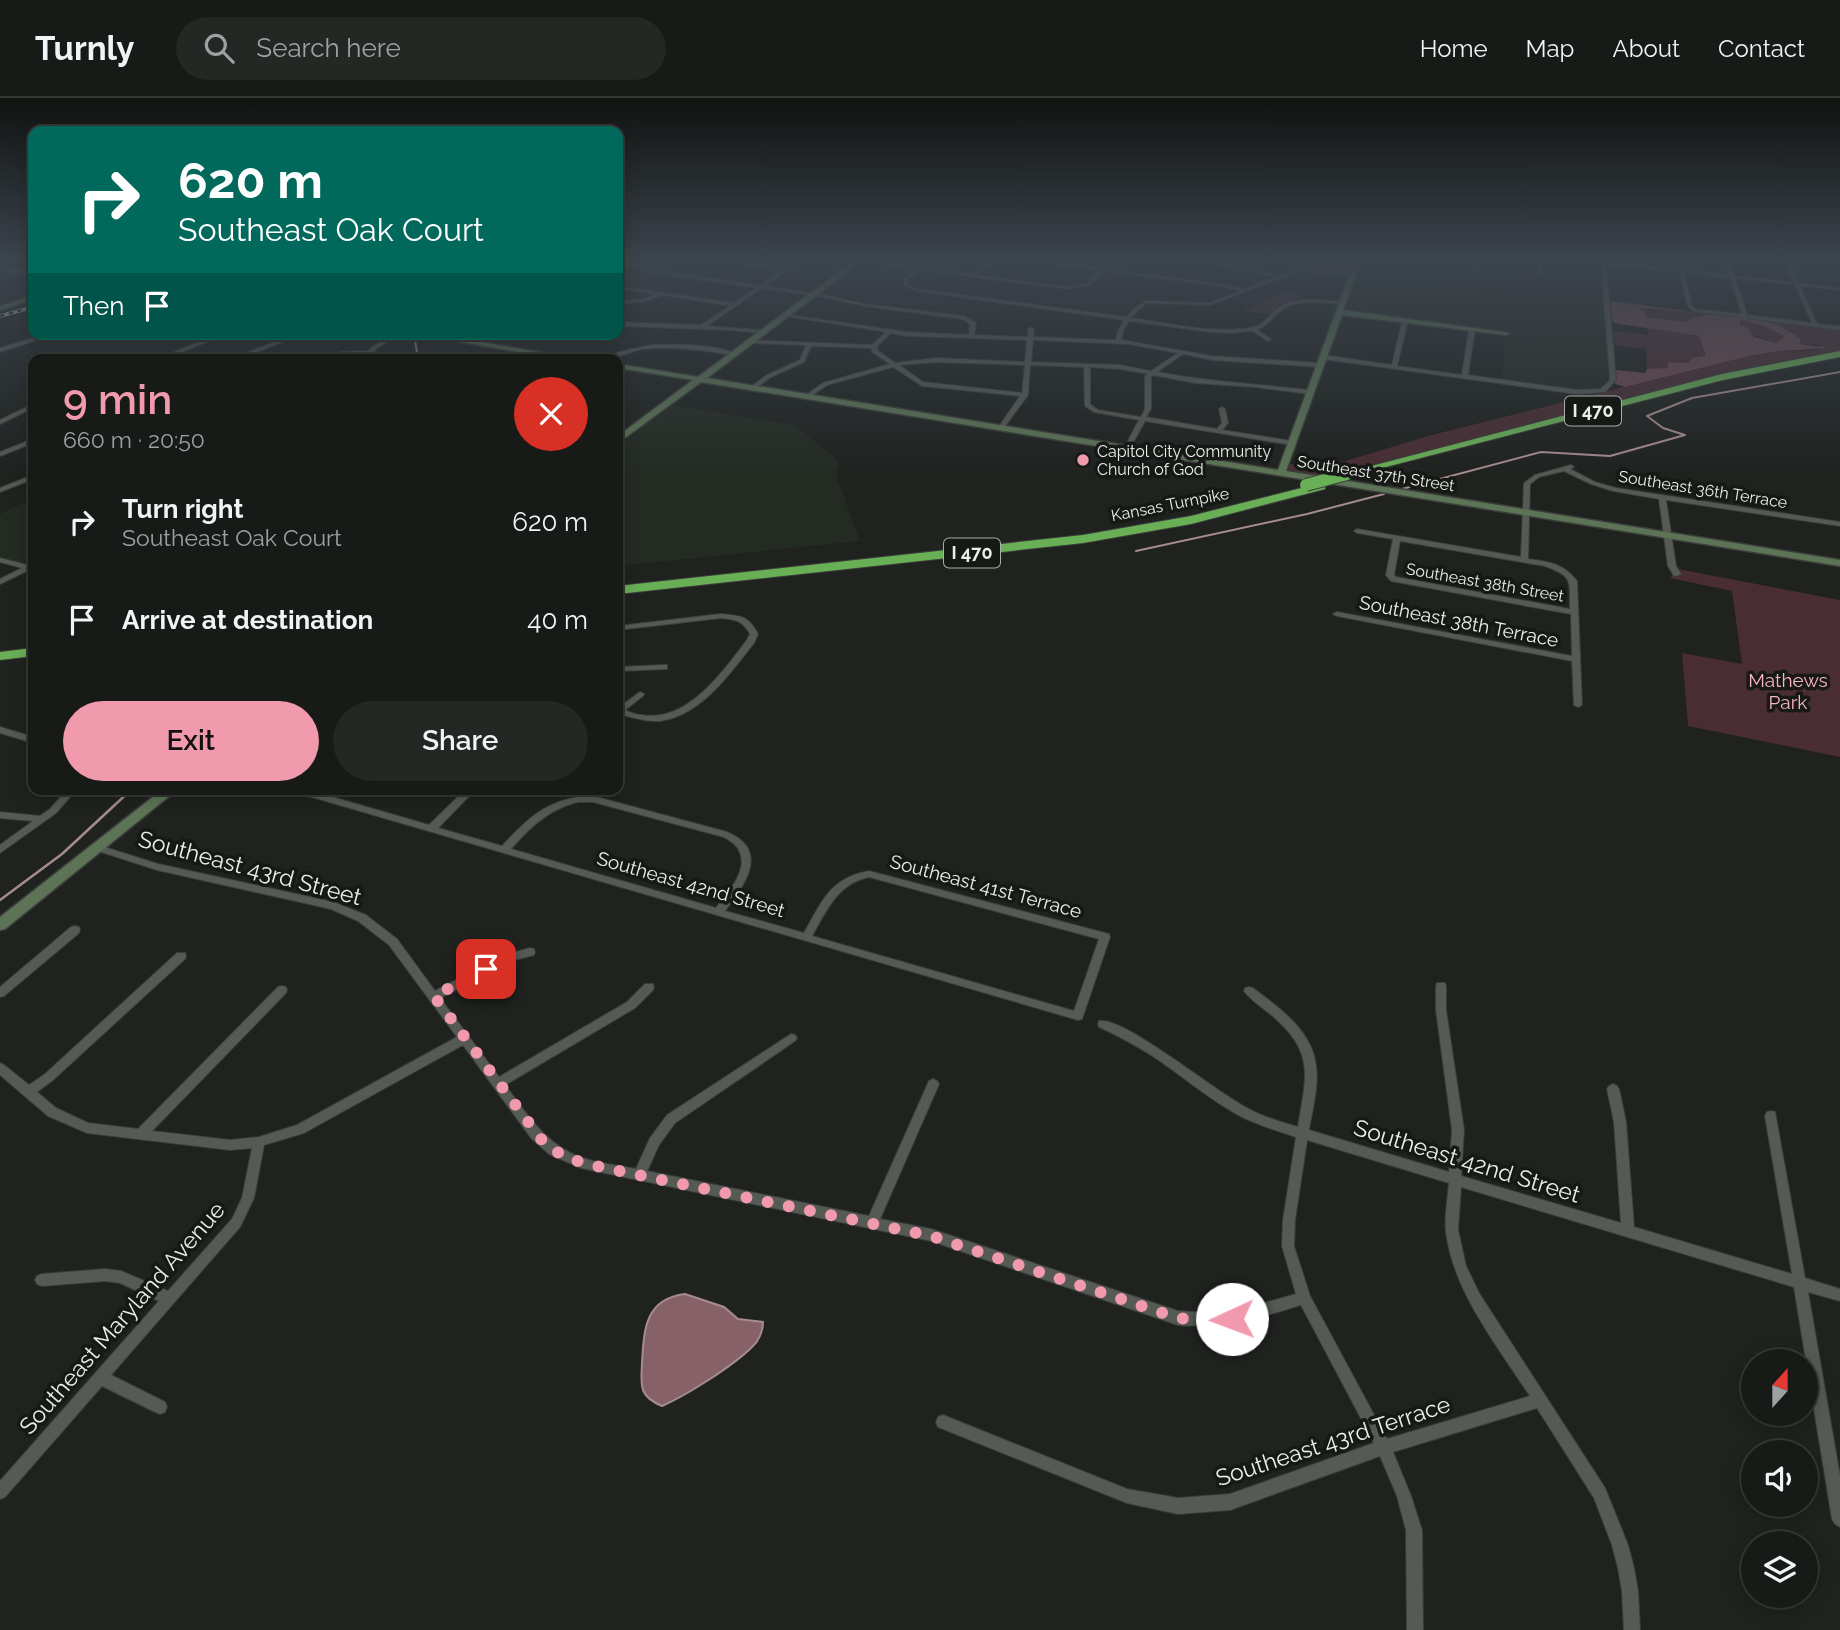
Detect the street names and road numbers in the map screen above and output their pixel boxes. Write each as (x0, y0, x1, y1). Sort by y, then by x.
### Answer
road number: I 470 (1565, 396, 1621, 426)
street label: Southeast 37th Street (1296, 452, 1456, 495)
street label: Southeast 36th Terrace (1617, 467, 1789, 512)
street label: Kansas Turnpike (1109, 484, 1231, 525)
road number: I 470 (944, 538, 1000, 568)
street label: Southeast 38th Street (1405, 559, 1566, 606)
street label: Southeast 38th Terrace (1358, 591, 1560, 651)
street label: Southeast 43rd Street (136, 825, 365, 910)
street label: Southeast 42nd Street (595, 847, 788, 922)
street label: Southeast 41st Terrace (888, 850, 1084, 922)
street label: Southeast 42nd Street (1351, 1113, 1584, 1208)
street label: Southeast Maryland Avenue (13, 1196, 230, 1439)
street label: Southeast 43rd Terrace (1212, 1390, 1453, 1491)

